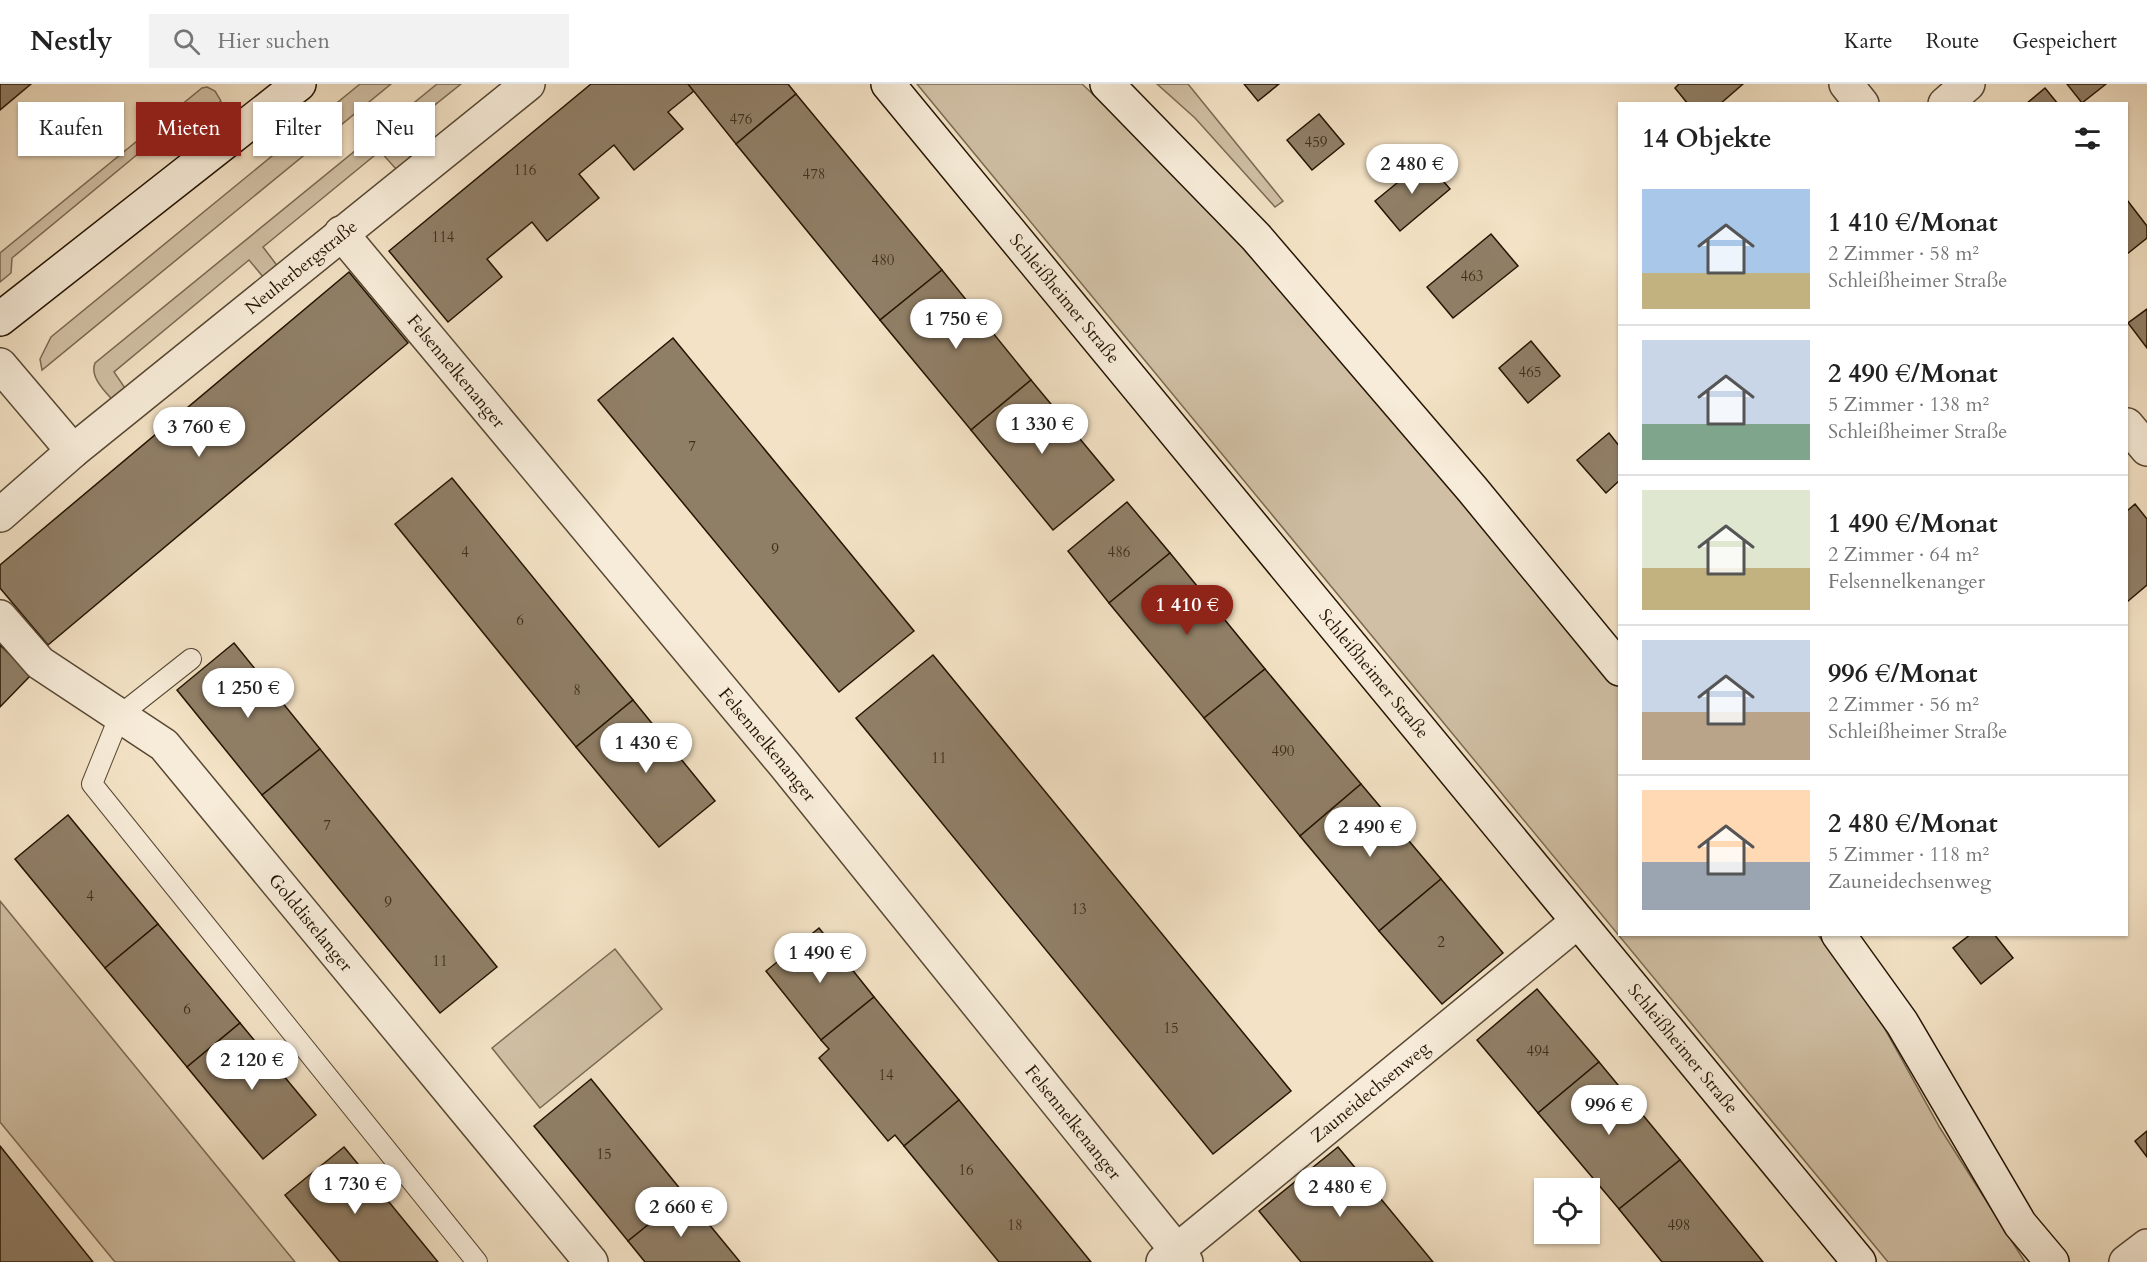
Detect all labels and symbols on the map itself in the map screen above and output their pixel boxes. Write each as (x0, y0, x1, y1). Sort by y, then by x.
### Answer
house number: 476 (729, 109, 753, 129)
house number: 459 (1304, 132, 1328, 152)
pin: 2 480 € (1357, 144, 1467, 195)
house number: 116 (513, 160, 537, 180)
house number: 478 (802, 164, 826, 184)
street label: Neuherbergstraße (240, 215, 363, 320)
house number: 114 (431, 227, 455, 247)
street label: Schleißheimer Straße (1003, 228, 1126, 369)
house number: 480 (871, 250, 895, 270)
house number: 463 (1460, 266, 1484, 286)
pin: 1 750 € (901, 299, 1011, 350)
street label: Felsennelkenanger (401, 309, 511, 434)
house number: 465 (1518, 362, 1542, 382)
pin: 1 330 € (987, 404, 1097, 455)
pin: 3 760 € (144, 407, 254, 458)
house number: 7 (688, 436, 696, 456)
house number: 9 (771, 539, 779, 559)
house number: 4 (461, 542, 469, 562)
house number: 486 (1107, 542, 1131, 562)
pin: 1 410 € (1132, 585, 1242, 636)
street label: Schleißheimer Straße (1312, 604, 1435, 744)
house number: 6 (516, 610, 524, 630)
pin: 1 250 € (193, 668, 303, 719)
house number: 8 (573, 680, 581, 700)
street label: Felsennelkenanger (712, 682, 822, 808)
pin: 1 430 € (591, 723, 701, 774)
house number: 490 (1271, 741, 1295, 761)
house number: 11 (931, 748, 947, 768)
pin: 2 490 € (1315, 807, 1425, 858)
house number: 7 (323, 815, 331, 835)
street label: Golddistelanger (262, 869, 359, 978)
house number: 4 (86, 886, 94, 906)
house number: 9 (384, 892, 392, 912)
house number: 13 (1071, 899, 1087, 919)
house number: 2 (1437, 932, 1445, 952)
pin: 1 490 € (765, 933, 875, 984)
house number: 11 (432, 951, 448, 971)
street label: Schleißheimer Straße (1622, 979, 1744, 1119)
house number: 6 (183, 999, 191, 1019)
house number: 15 (1163, 1018, 1179, 1038)
street label: Zauneidechsenweg (1306, 1035, 1436, 1149)
pin: 2 120 € (197, 1040, 307, 1091)
house number: 494 (1526, 1041, 1550, 1061)
street label: Felsennelkenanger (1019, 1060, 1127, 1186)
house number: 14 (878, 1065, 894, 1085)
pin: 996 € (1567, 1085, 1651, 1136)
house number: 15 (596, 1144, 612, 1164)
house number: 16 (958, 1160, 974, 1180)
pin: 1 730 € (300, 1164, 410, 1215)
pin: 2 480 € (1285, 1167, 1395, 1218)
pin: 2 660 € (626, 1187, 736, 1238)
house number: 18 (1007, 1215, 1023, 1235)
house number: 498 (1667, 1215, 1691, 1235)

